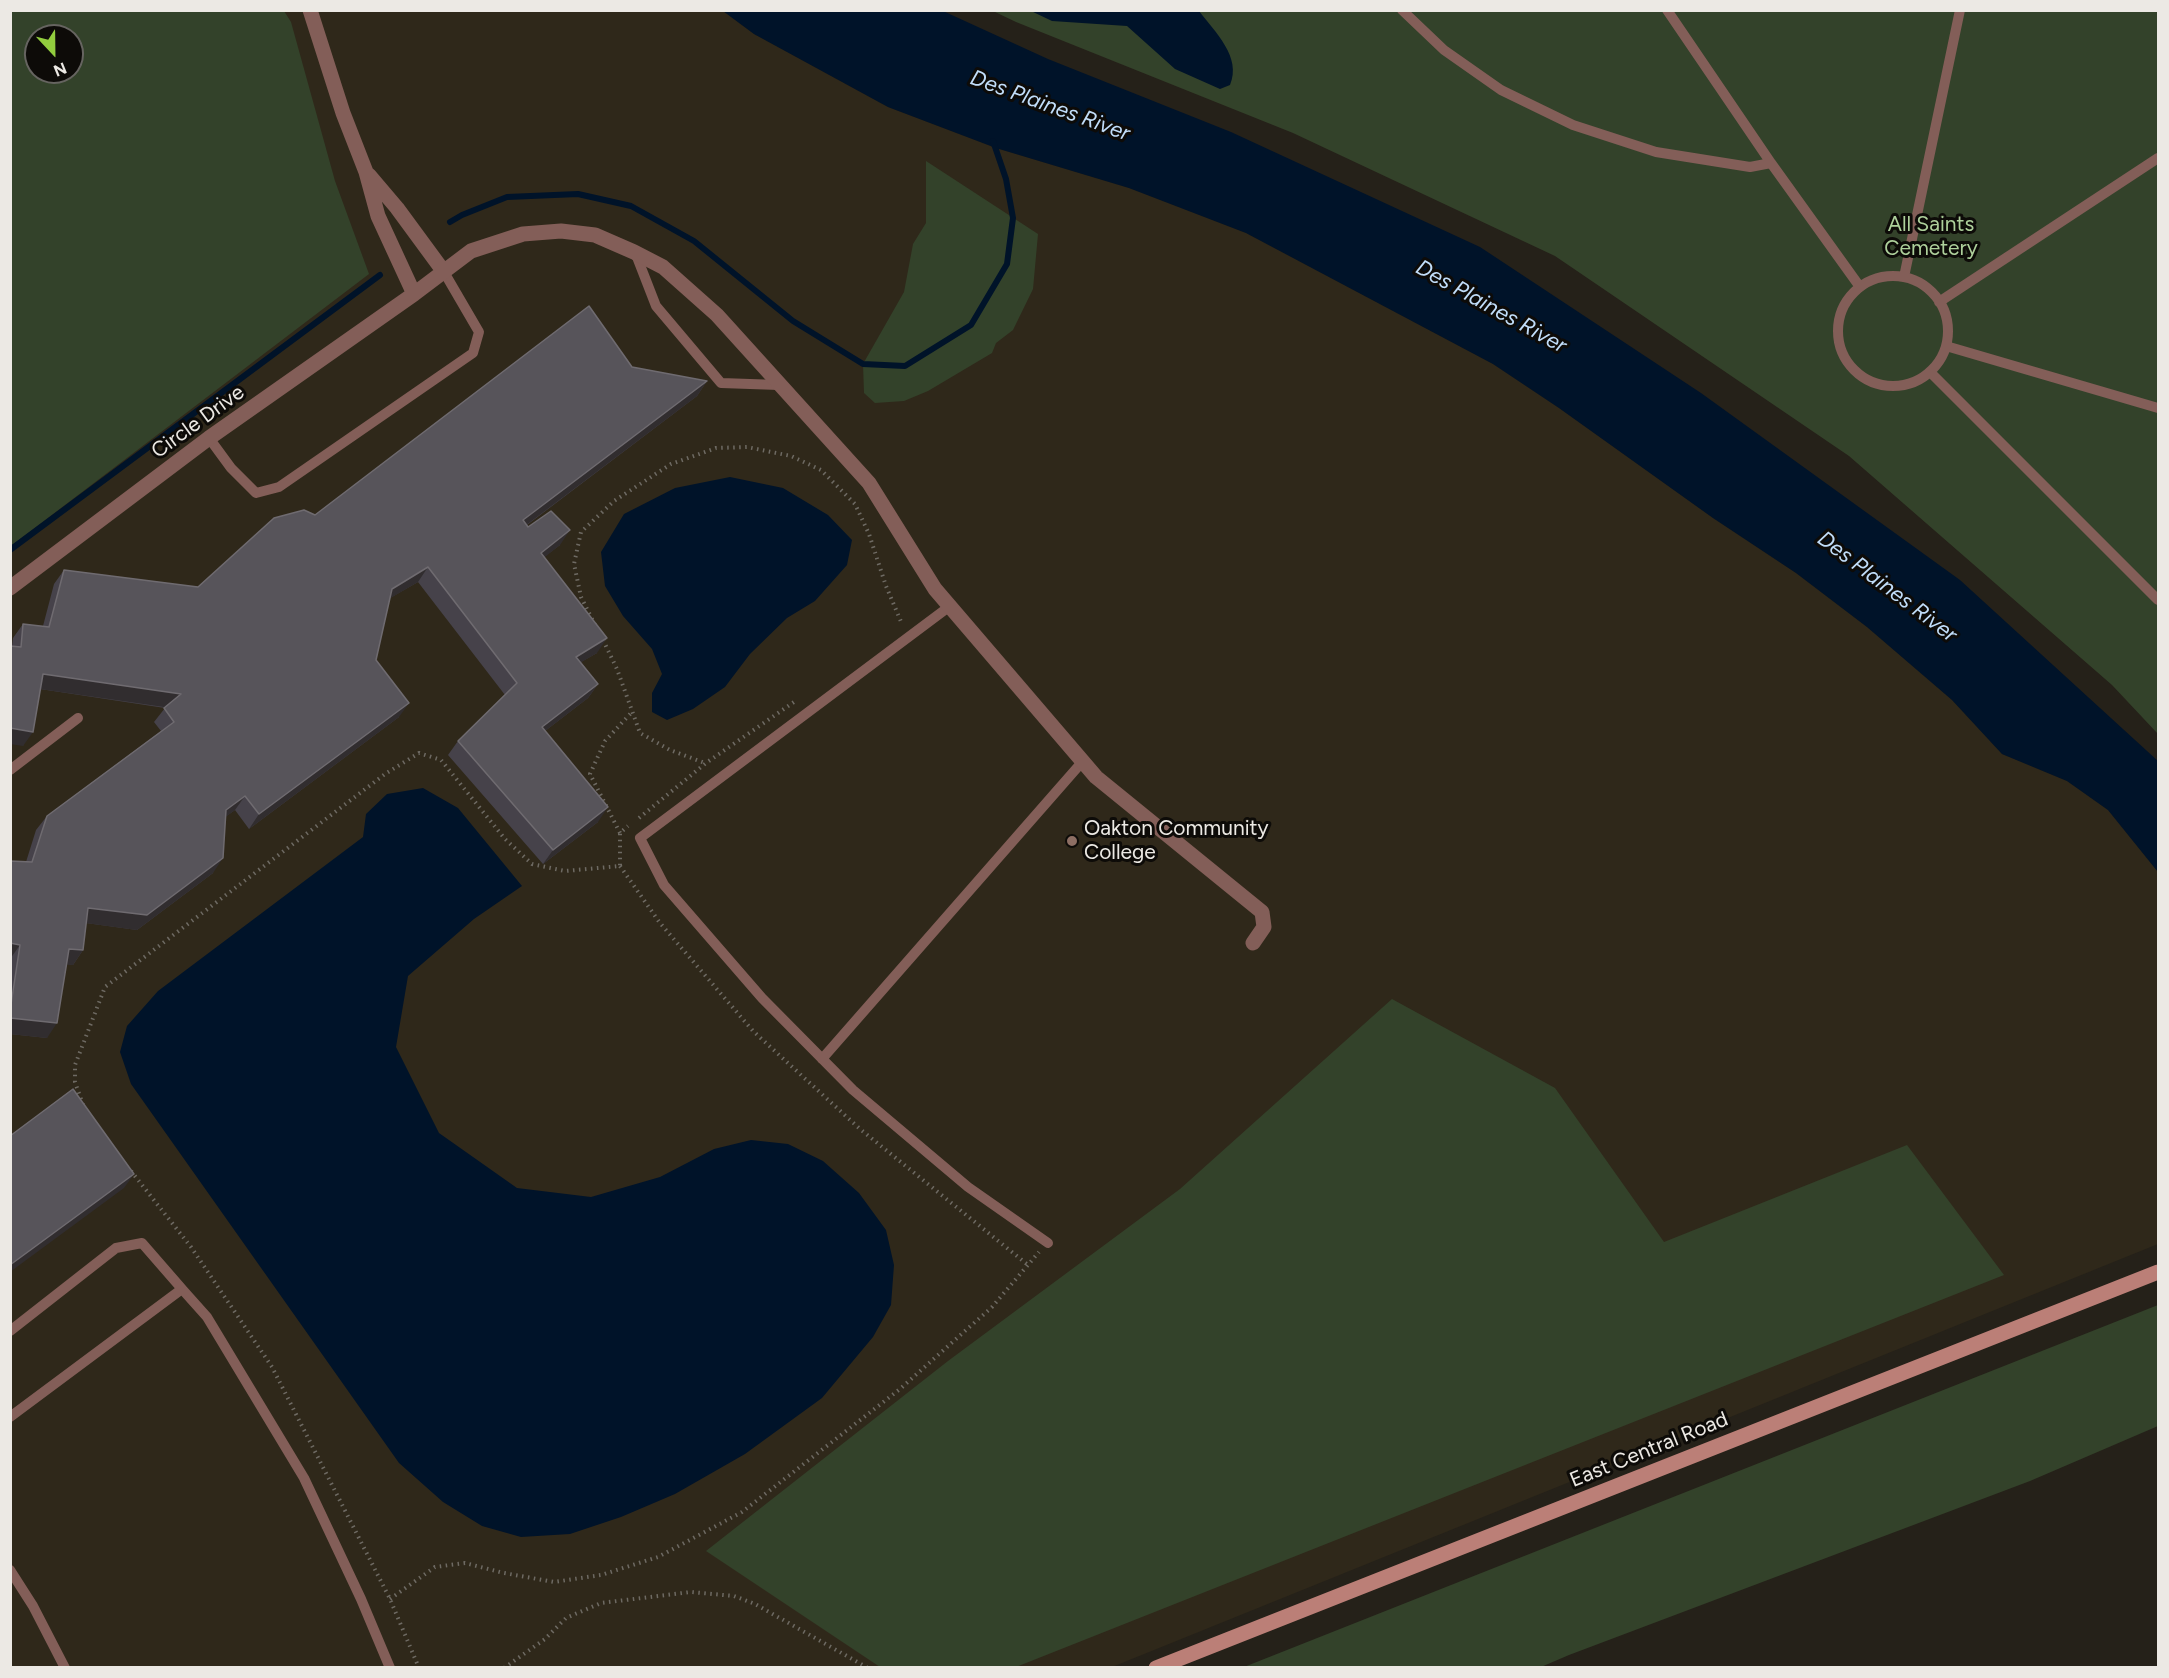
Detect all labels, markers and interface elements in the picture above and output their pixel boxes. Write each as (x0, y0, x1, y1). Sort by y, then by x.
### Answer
north arrow (24, 24, 84, 84)
text: N (51, 58, 69, 80)
water label: Des Plaines River (966, 65, 1134, 147)
park label: All Saints Cemetery (1884, 212, 1978, 262)
water label: Des Plaines River (1411, 255, 1571, 359)
street label: Circle Drive (147, 380, 249, 464)
water label: Des Plaines River (1812, 526, 1962, 648)
place label: Oakton Community College (1084, 816, 1269, 866)
marker: Oakton Community College (1065, 834, 1079, 848)
street label: East Central Road (1566, 1407, 1732, 1493)

